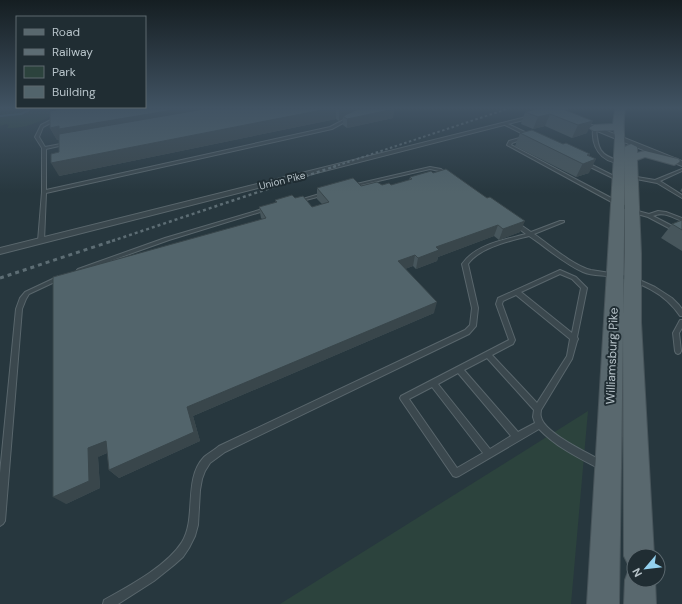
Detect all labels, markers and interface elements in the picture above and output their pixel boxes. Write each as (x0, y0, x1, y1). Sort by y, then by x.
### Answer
legend (16, 16, 146, 108)
text: Road (52, 24, 80, 40)
text: Railway (52, 44, 93, 60)
text: Park (52, 64, 76, 80)
text: Building (52, 84, 96, 100)
street label: Union Pike (257, 168, 307, 193)
street label: Williamsburg Pike (602, 307, 622, 405)
north arrow (626, 548, 666, 588)
text: N (629, 566, 645, 580)

